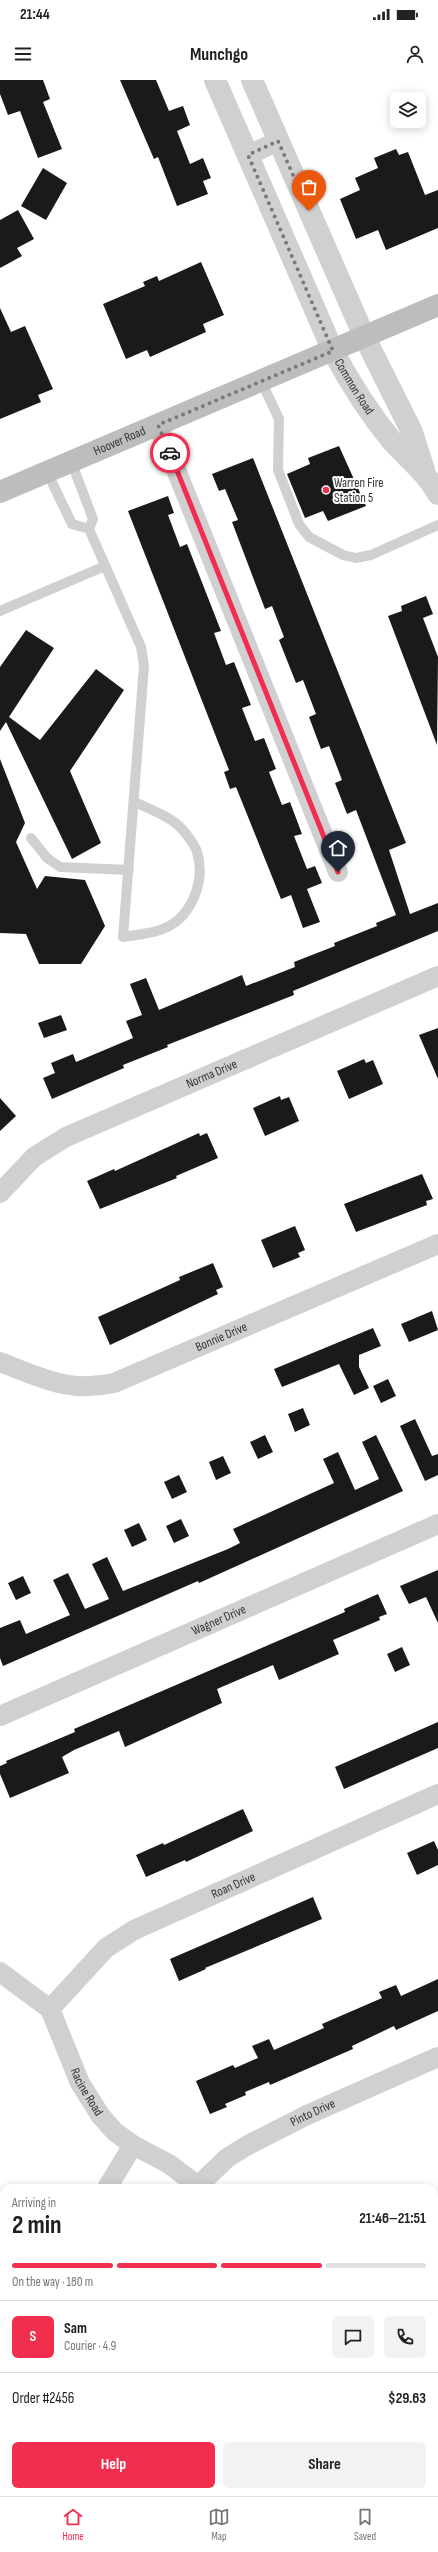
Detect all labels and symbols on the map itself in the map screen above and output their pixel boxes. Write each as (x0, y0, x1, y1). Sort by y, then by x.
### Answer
pin (292, 170, 326, 211)
street label: Common Road (331, 356, 377, 418)
street label: Hoover Road (91, 423, 148, 459)
courier (150, 433, 190, 473)
place label: Warren Fire Station 5 (334, 475, 384, 506)
marker: Warren Fire Station 5 (321, 485, 331, 495)
pin (321, 831, 355, 872)
street label: Norma Drive (184, 1056, 240, 1092)
street label: Bonnie Drive (193, 1319, 250, 1355)
street label: Wagner Drive (189, 1601, 249, 1639)
street label: Roan Drive (209, 1869, 258, 1902)
street label: Racine Road (67, 2066, 107, 2119)
street label: Pinto Drive (288, 2096, 338, 2130)

